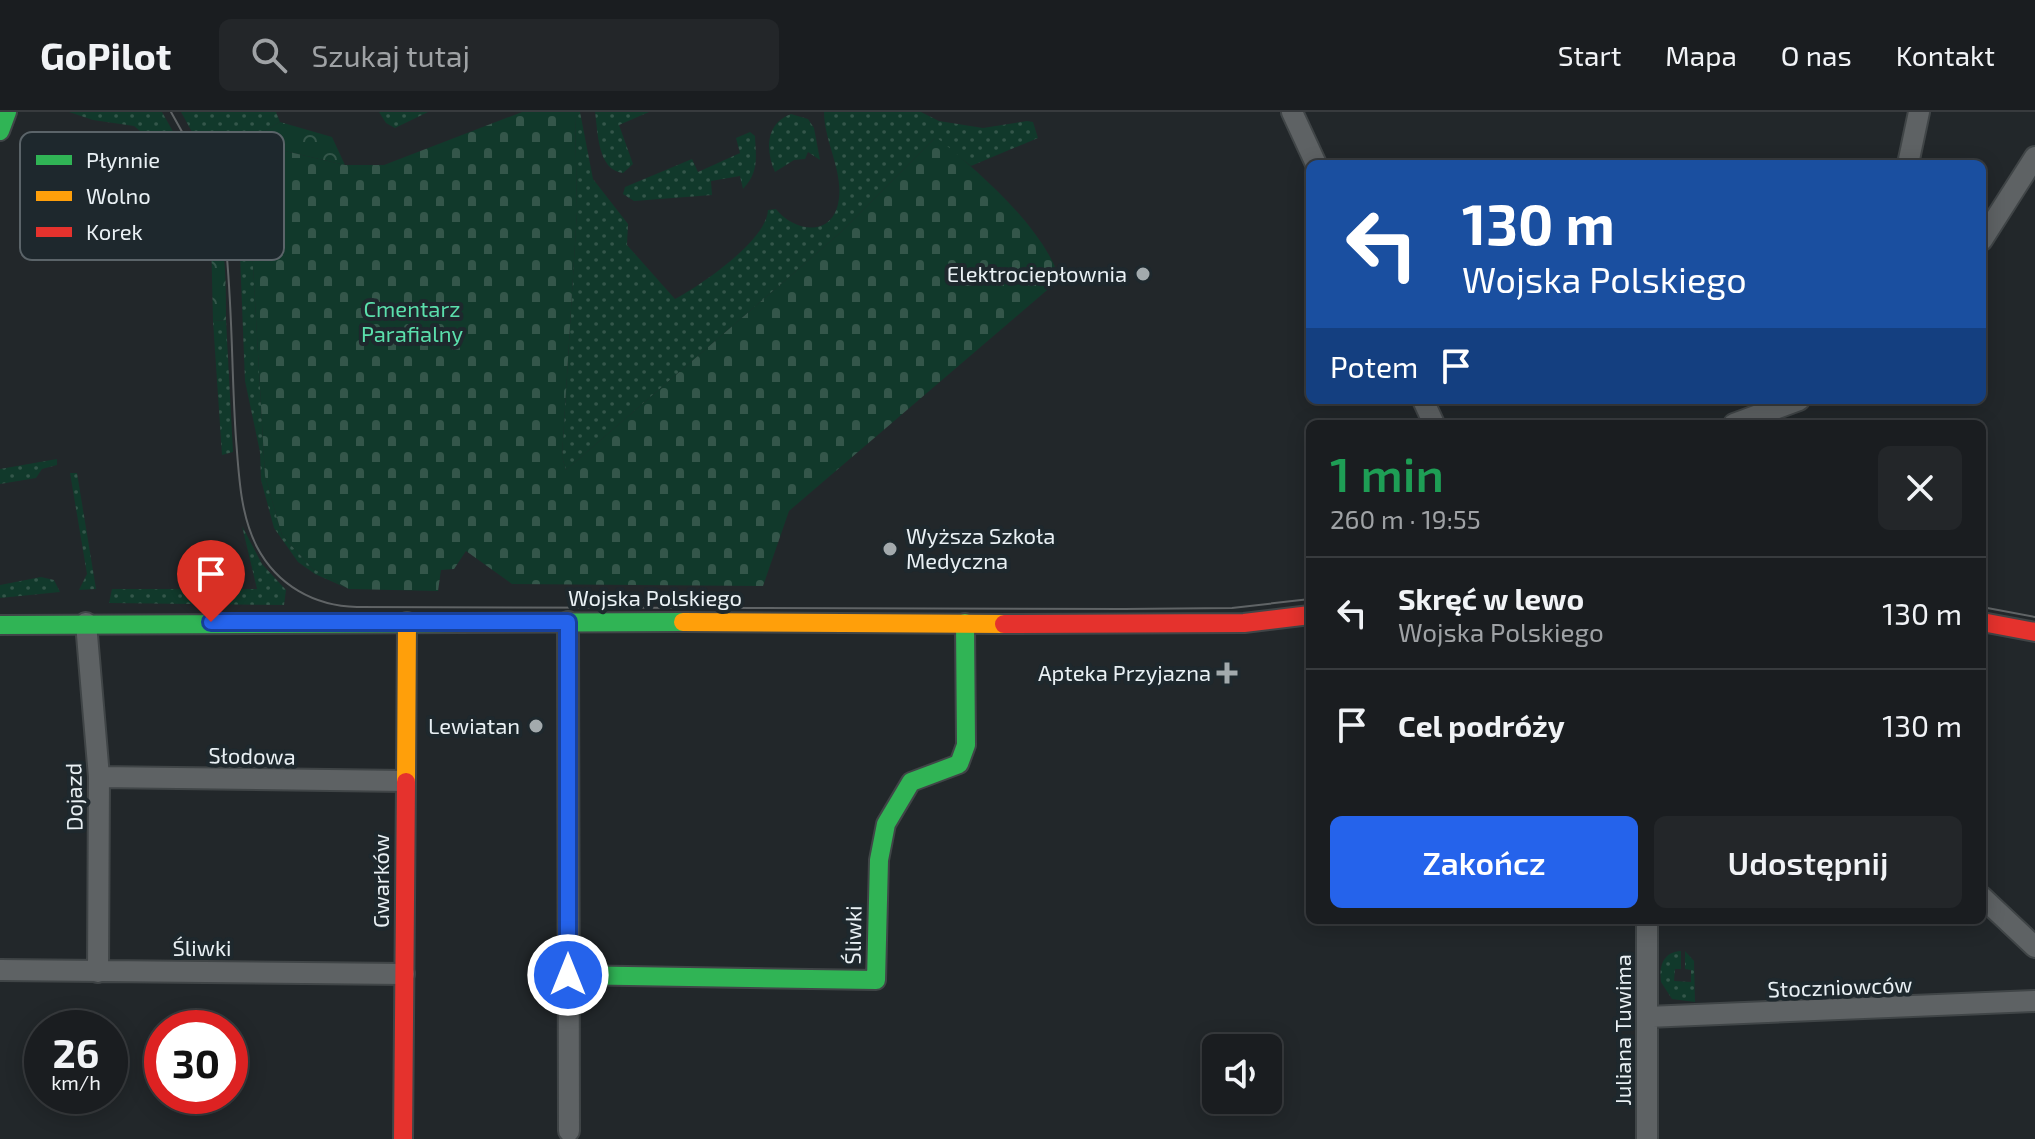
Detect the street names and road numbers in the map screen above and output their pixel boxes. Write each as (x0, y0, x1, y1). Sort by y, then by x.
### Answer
street label: Wojska Polskiego (568, 584, 742, 611)
street label: Słodowa (208, 741, 296, 769)
street label: Dojazd (59, 763, 88, 831)
street label: Gwarków (367, 834, 393, 928)
street label: Śliwki (838, 905, 866, 965)
street label: Śliwki (172, 934, 232, 960)
street label: Juliana Tuwima (1609, 954, 1635, 1106)
street label: Stoczniowców (1767, 970, 1913, 1002)

